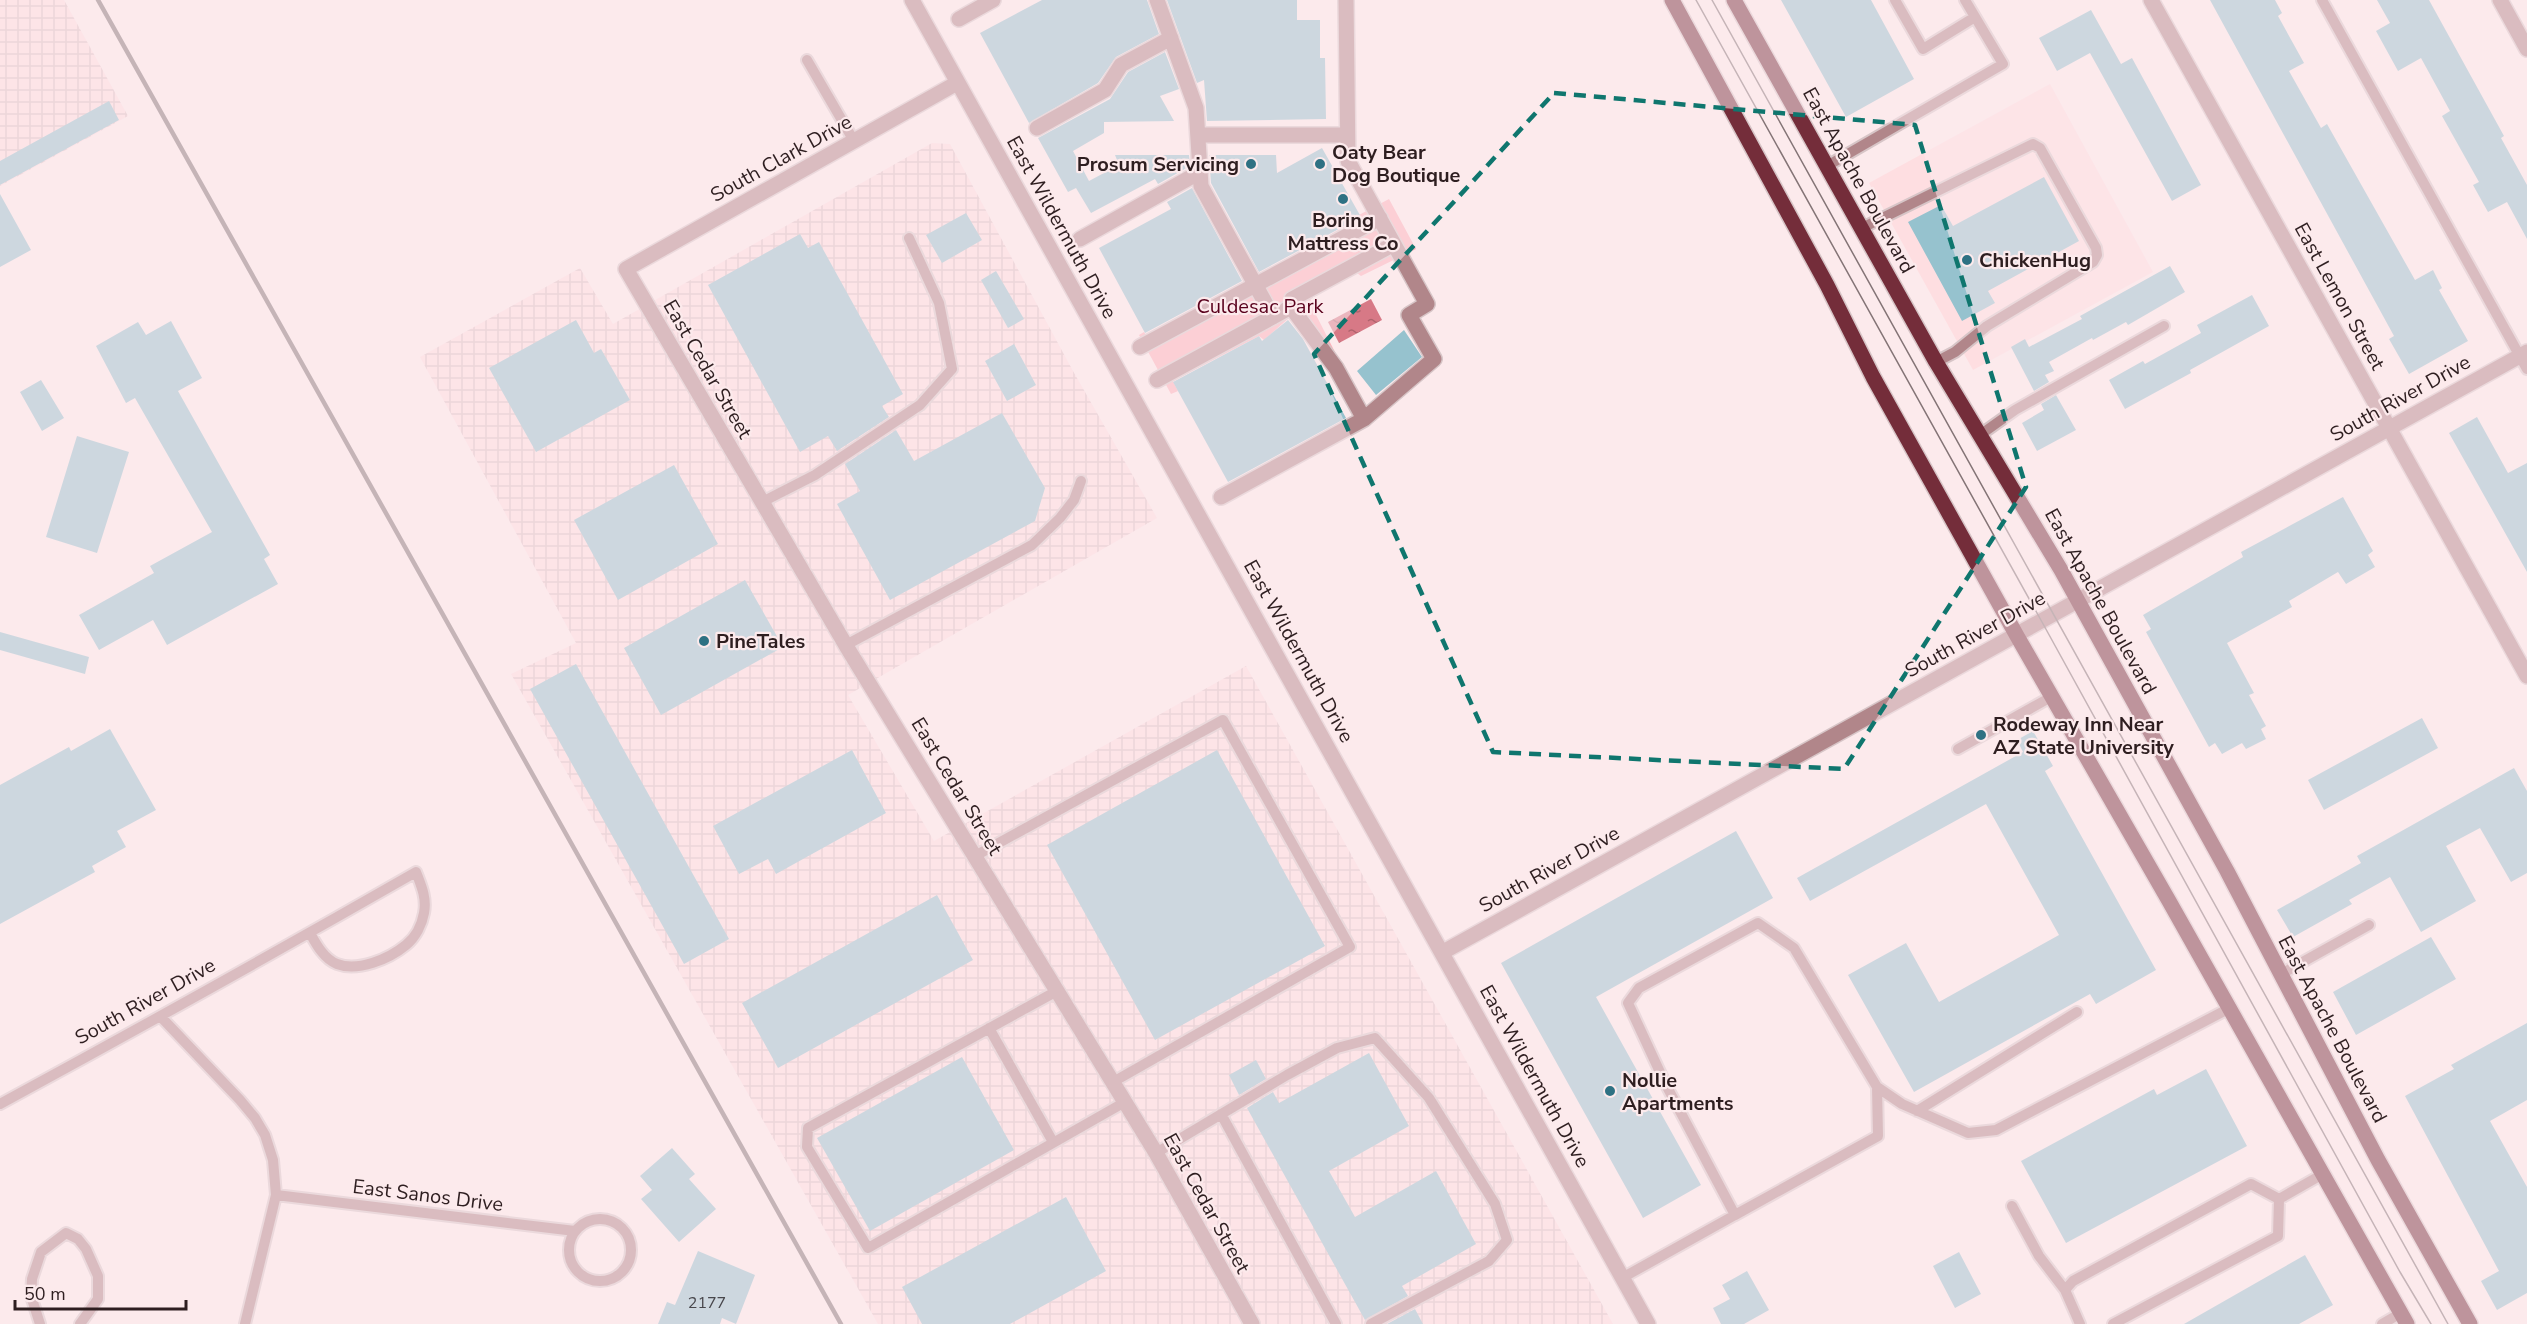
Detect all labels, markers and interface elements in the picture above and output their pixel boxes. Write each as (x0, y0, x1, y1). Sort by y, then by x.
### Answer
street label: East Apache Boulevard (1796, 82, 1921, 278)
street label: South Clark Drive (706, 108, 857, 209)
street label: East Wildermuth Drive (1000, 131, 1123, 323)
place label: Oaty Bear Dog Boutique (1332, 139, 1460, 189)
place label: Prosum Servicing (1077, 151, 1239, 178)
marker: Prosum Servicing (1244, 157, 1258, 171)
marker: Oaty Bear Dog Boutique (1313, 157, 1327, 171)
marker: Boring Mattress Co (1336, 192, 1350, 206)
place label: Boring Mattress Co (1288, 207, 1398, 257)
street label: East Lemon Street (2288, 218, 2392, 376)
place label: ChickenHug (1979, 247, 2091, 274)
marker: ChickenHug (1960, 253, 1974, 267)
park label: Culdesac Park (1196, 293, 1325, 320)
street label: East Cedar Street (657, 295, 759, 445)
street label: South River Drive (2325, 349, 2475, 448)
street label: East Apache Boulevard (2038, 503, 2163, 699)
street label: East Wildermuth Drive (1237, 555, 1360, 747)
street label: South River Drive (1900, 585, 2050, 684)
place label: PineTales (716, 628, 806, 655)
marker: PineTales (697, 634, 711, 648)
place label: Rodeway Inn Near AZ State University (1993, 711, 2174, 761)
street label: East Cedar Street (905, 712, 1009, 861)
marker: Rodeway Inn Near AZ State University (1974, 728, 1988, 742)
street label: South River Drive (1474, 820, 1624, 919)
street label: East Apache Boulevard (2272, 931, 2393, 1128)
street label: South River Drive (70, 952, 220, 1051)
street label: East Wildermuth Drive (1473, 980, 1596, 1172)
place label: Nollie Apartments (1622, 1067, 1734, 1117)
marker: Nollie Apartments (1603, 1084, 1617, 1098)
street label: East Cedar Street (1157, 1128, 1257, 1279)
street label: East Sanos Drive (351, 1173, 505, 1218)
scale bar (15, 1273, 186, 1311)
text: 50 m (24, 1282, 66, 1306)
house number: 2177 (688, 1292, 726, 1314)

